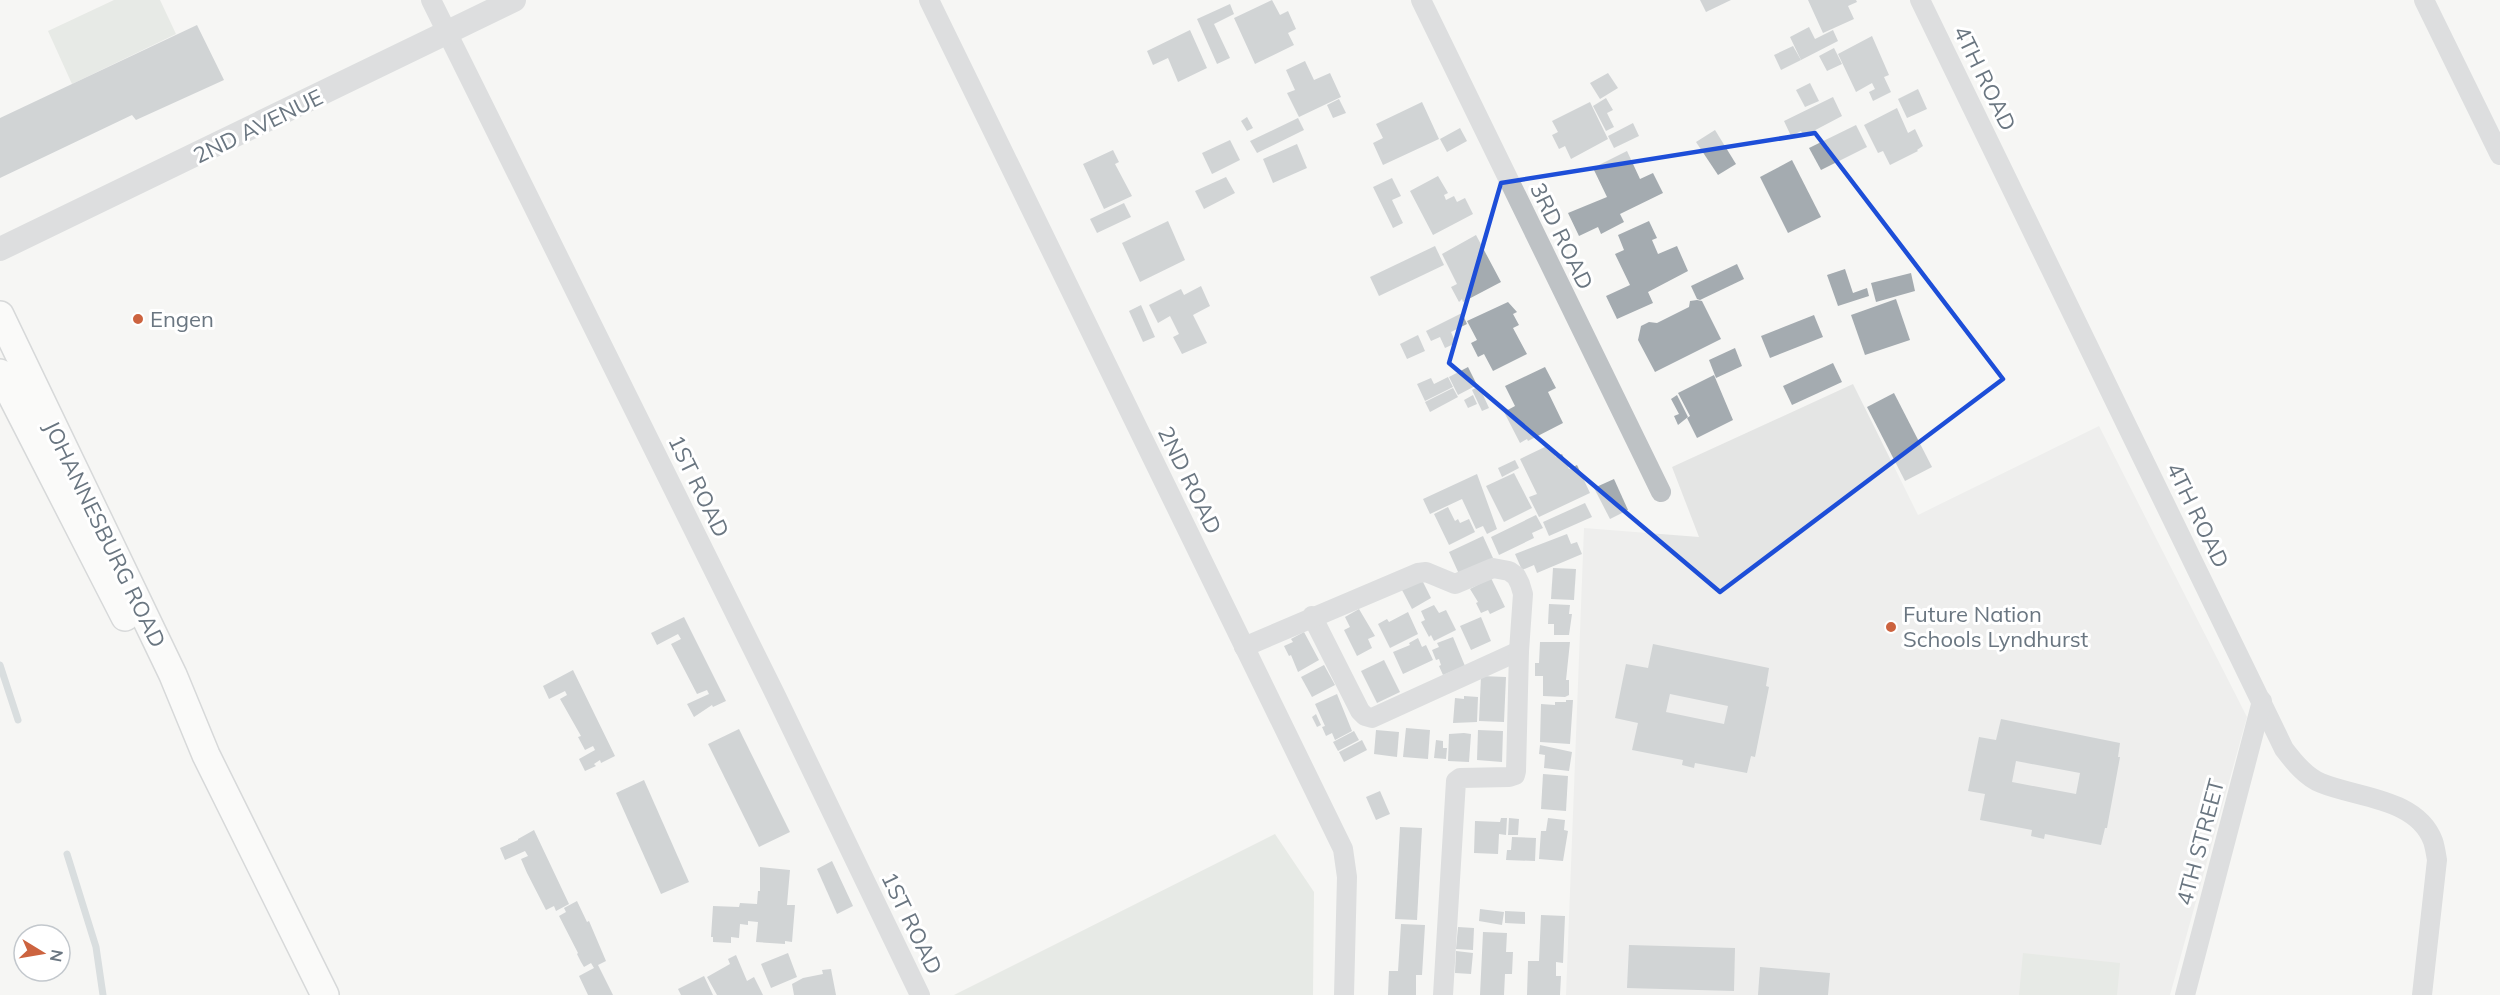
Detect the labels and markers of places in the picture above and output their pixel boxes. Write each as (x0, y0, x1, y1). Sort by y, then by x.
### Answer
place label: Engen (150, 305, 214, 333)
marker: Engen (131, 312, 145, 326)
place label: Future Nation Schools Lyndhurst (1903, 600, 2089, 653)
marker: Future Nation Schools Lyndhurst (1884, 620, 1898, 634)

